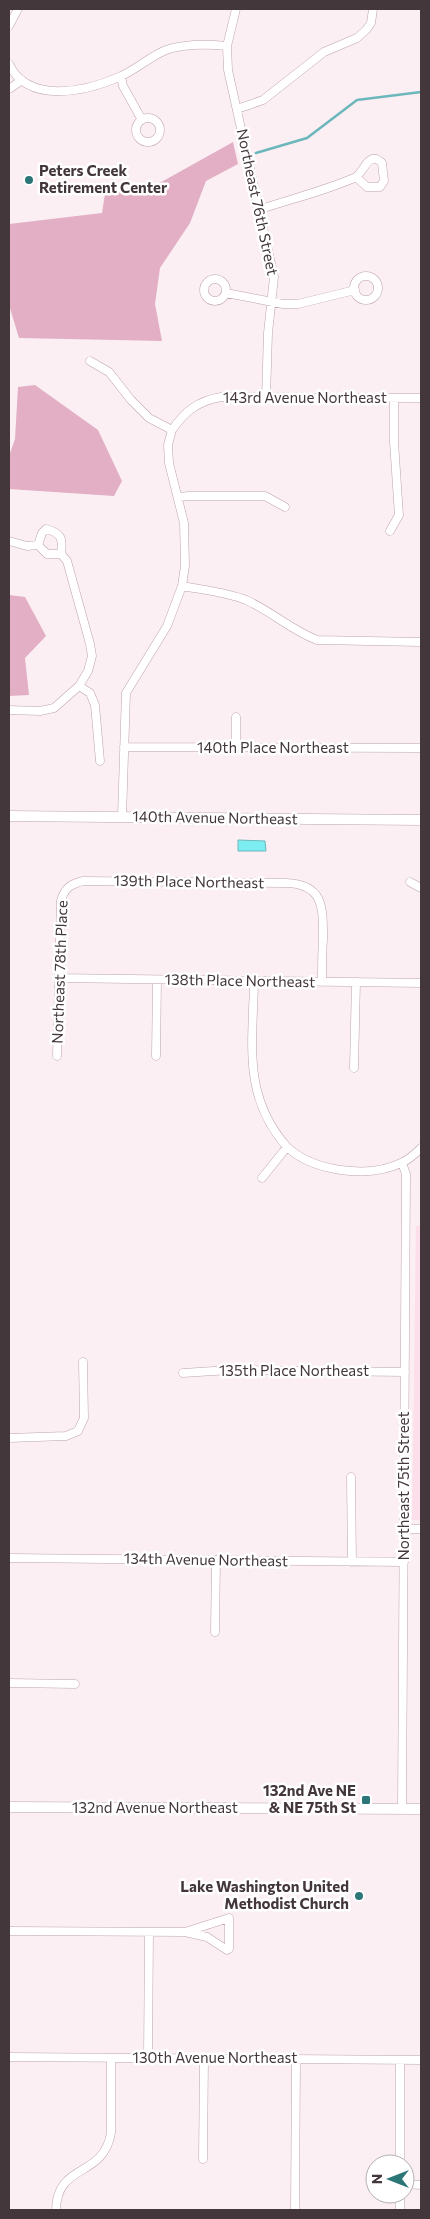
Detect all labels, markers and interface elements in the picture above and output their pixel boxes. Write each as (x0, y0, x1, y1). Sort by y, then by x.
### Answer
street label: Northeast 76th Street (234, 127, 282, 277)
place label: Peters Creek Retirement Center (39, 161, 167, 196)
marker: Peters Creek Retirement Center (23, 174, 35, 186)
street label: 143rd Avenue Northeast (223, 388, 387, 406)
street label: 140th Place Northeast (197, 738, 349, 756)
street label: 140th Avenue Northeast (132, 807, 298, 827)
street label: 139th Place Northeast (114, 871, 264, 891)
street label: Northeast 78th Place (48, 900, 71, 1044)
street label: 138th Place Northeast (165, 970, 315, 990)
street label: 135th Place Northeast (219, 1361, 369, 1379)
street label: Northeast 75th Street (394, 1411, 412, 1561)
street label: 134th Avenue Northeast (124, 1549, 288, 1569)
place label: 132nd Ave NE & NE 75th St (263, 1781, 356, 1816)
marker: 132nd Ave NE & NE 75th St (360, 1794, 372, 1806)
street label: 132nd Avenue Northeast (72, 1798, 238, 1816)
place label: Lake Washington United Methodist Church (180, 1877, 349, 1912)
marker: Lake Washington United Methodist Church (353, 1890, 365, 1902)
street label: 130th Avenue Northeast (133, 2048, 297, 2066)
north arrow (365, 2154, 415, 2204)
text: N (368, 2174, 385, 2184)

